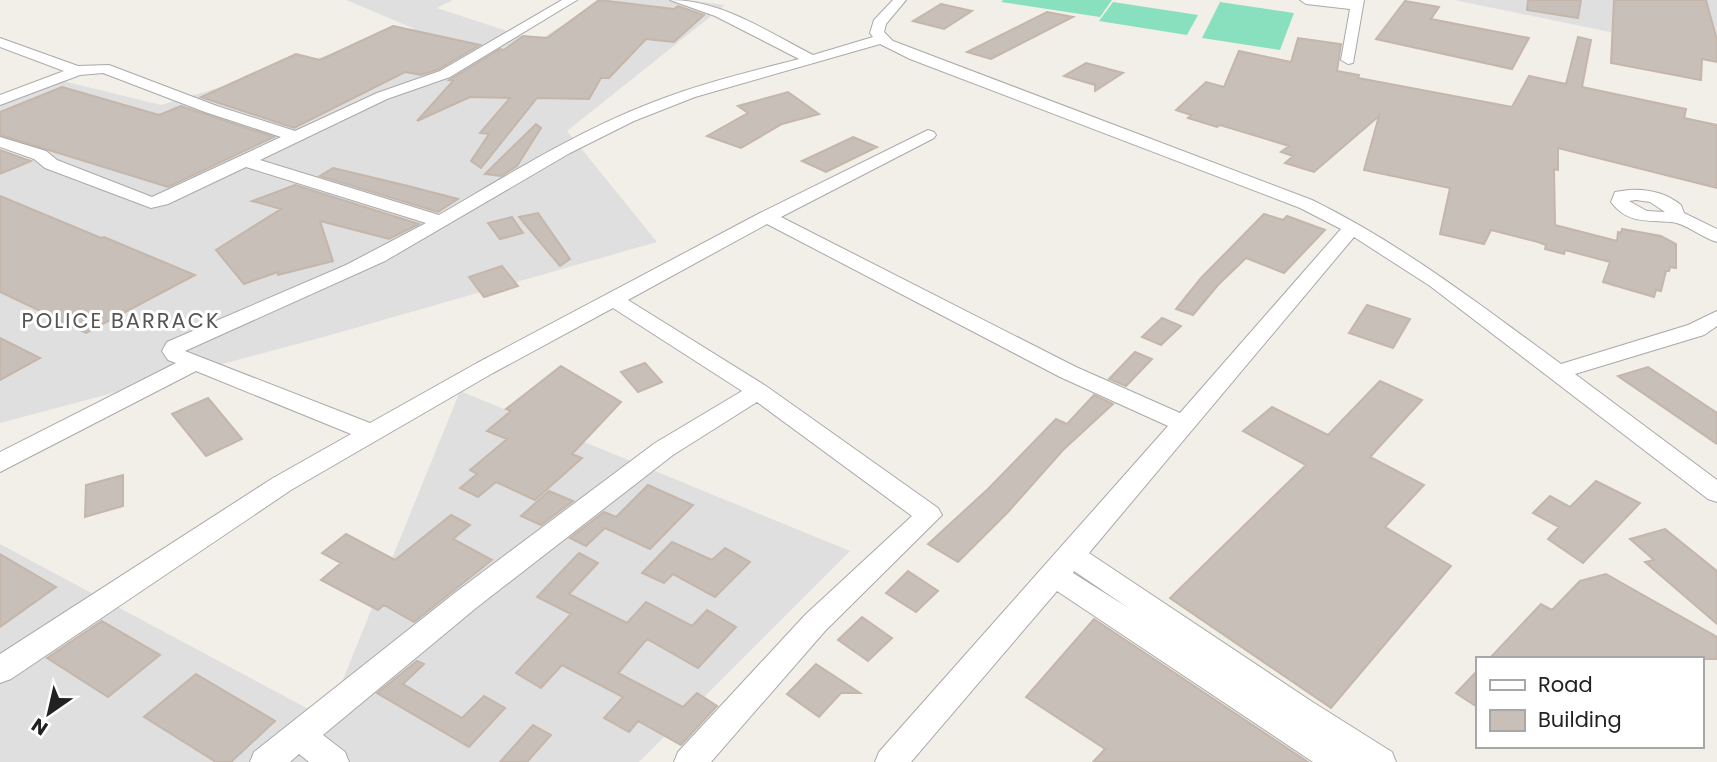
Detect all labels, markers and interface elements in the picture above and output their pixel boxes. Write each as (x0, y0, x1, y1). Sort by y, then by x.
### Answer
district label: POLICE BARRACK (21, 306, 221, 335)
legend (1476, 657, 1703, 748)
text: Road (1538, 670, 1593, 699)
north arrow (14, 678, 84, 748)
text: Building (1538, 705, 1622, 734)
text: N (26, 711, 53, 742)

